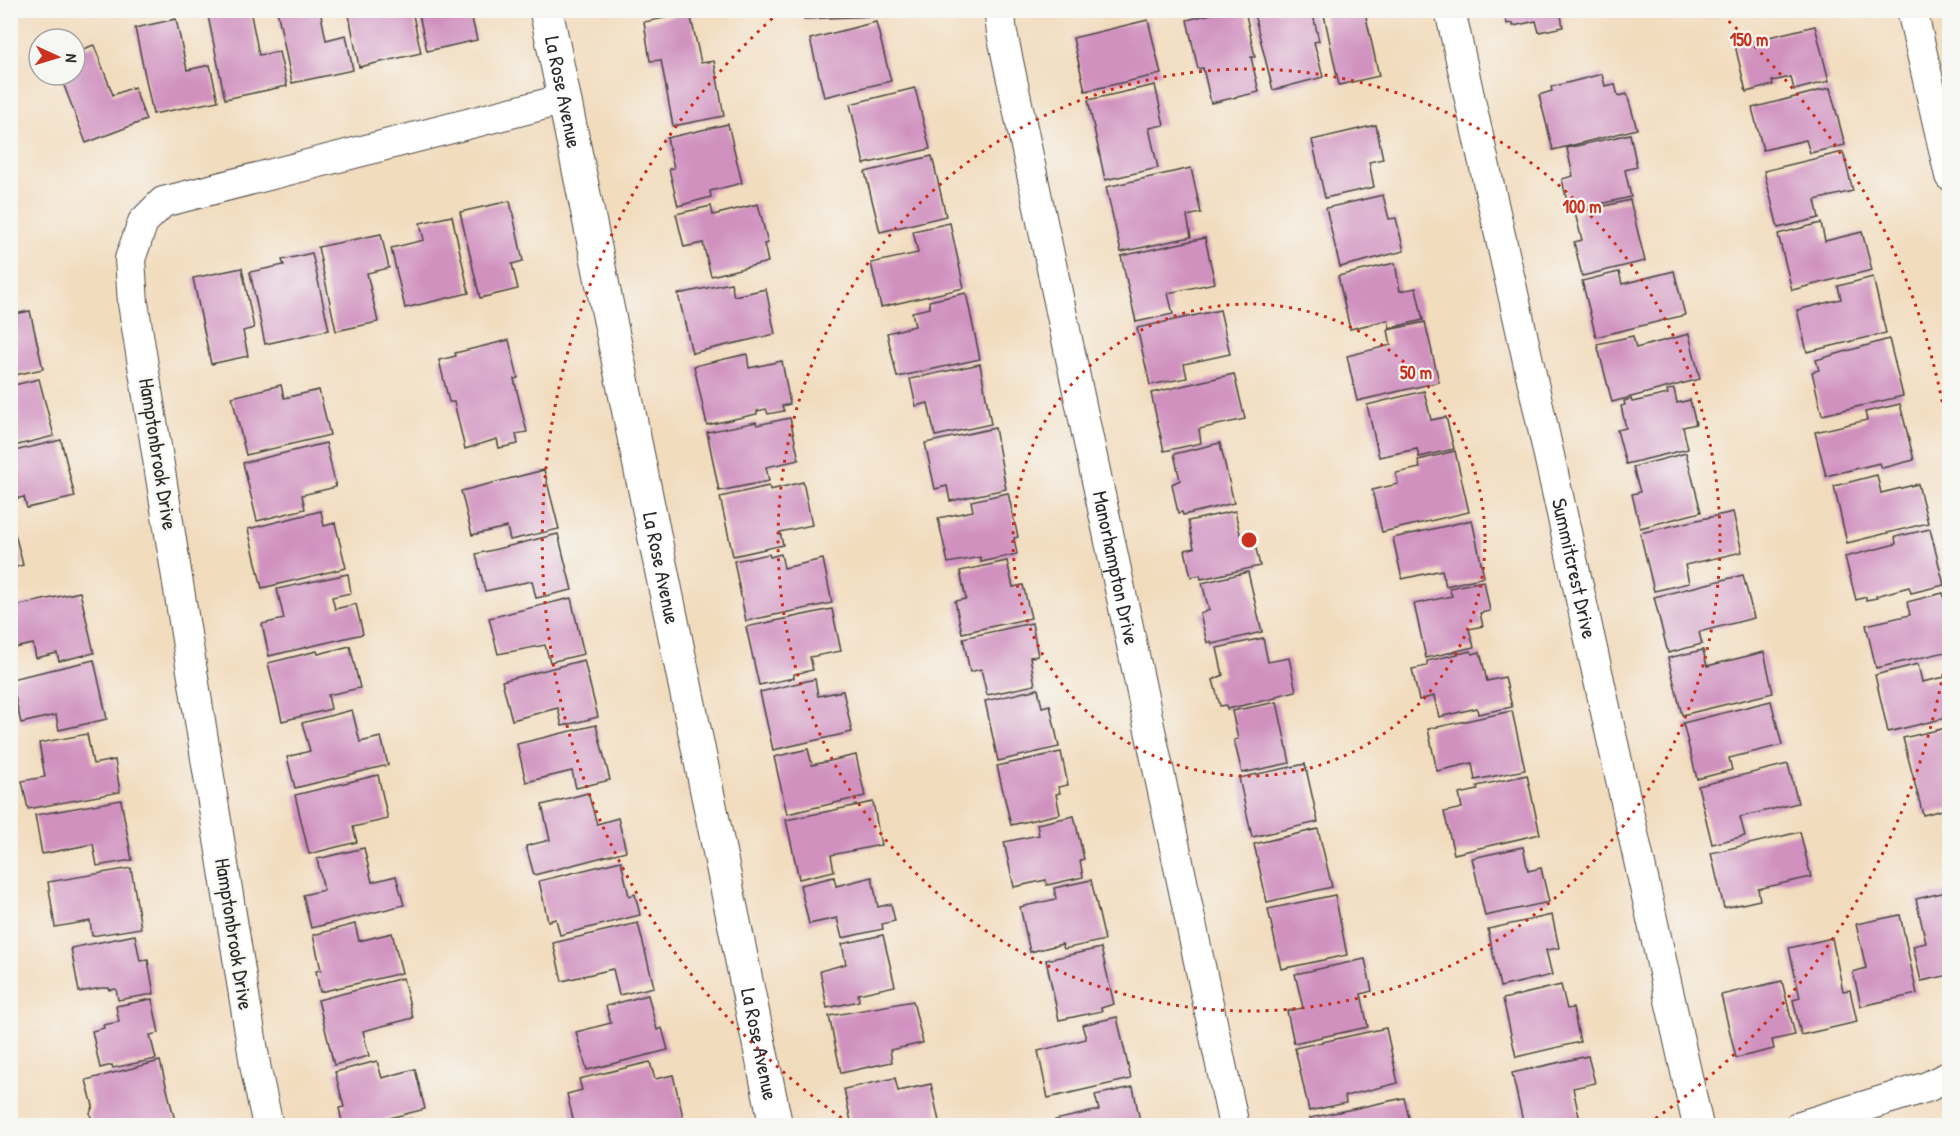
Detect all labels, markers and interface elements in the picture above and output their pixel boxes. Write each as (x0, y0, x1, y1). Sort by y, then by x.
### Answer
north arrow (27, 27, 87, 87)
text: 150 m (1730, 27, 1768, 52)
street label: La Rose Avenue (538, 34, 589, 151)
text: N (61, 53, 83, 64)
text: 100 m (1562, 194, 1602, 219)
text: 50 m (1400, 360, 1432, 385)
street label: Hamptonbrook Drive (132, 376, 185, 532)
street label: Manorhampton Drive (1086, 488, 1146, 647)
street label: Summitcrest Drive (1545, 495, 1604, 641)
street label: La Rose Avenue (636, 510, 687, 627)
centre of rings (1239, 530, 1259, 550)
street label: Hamptonbrook Drive (208, 856, 261, 1012)
street label: La Rose Avenue (734, 986, 785, 1103)

